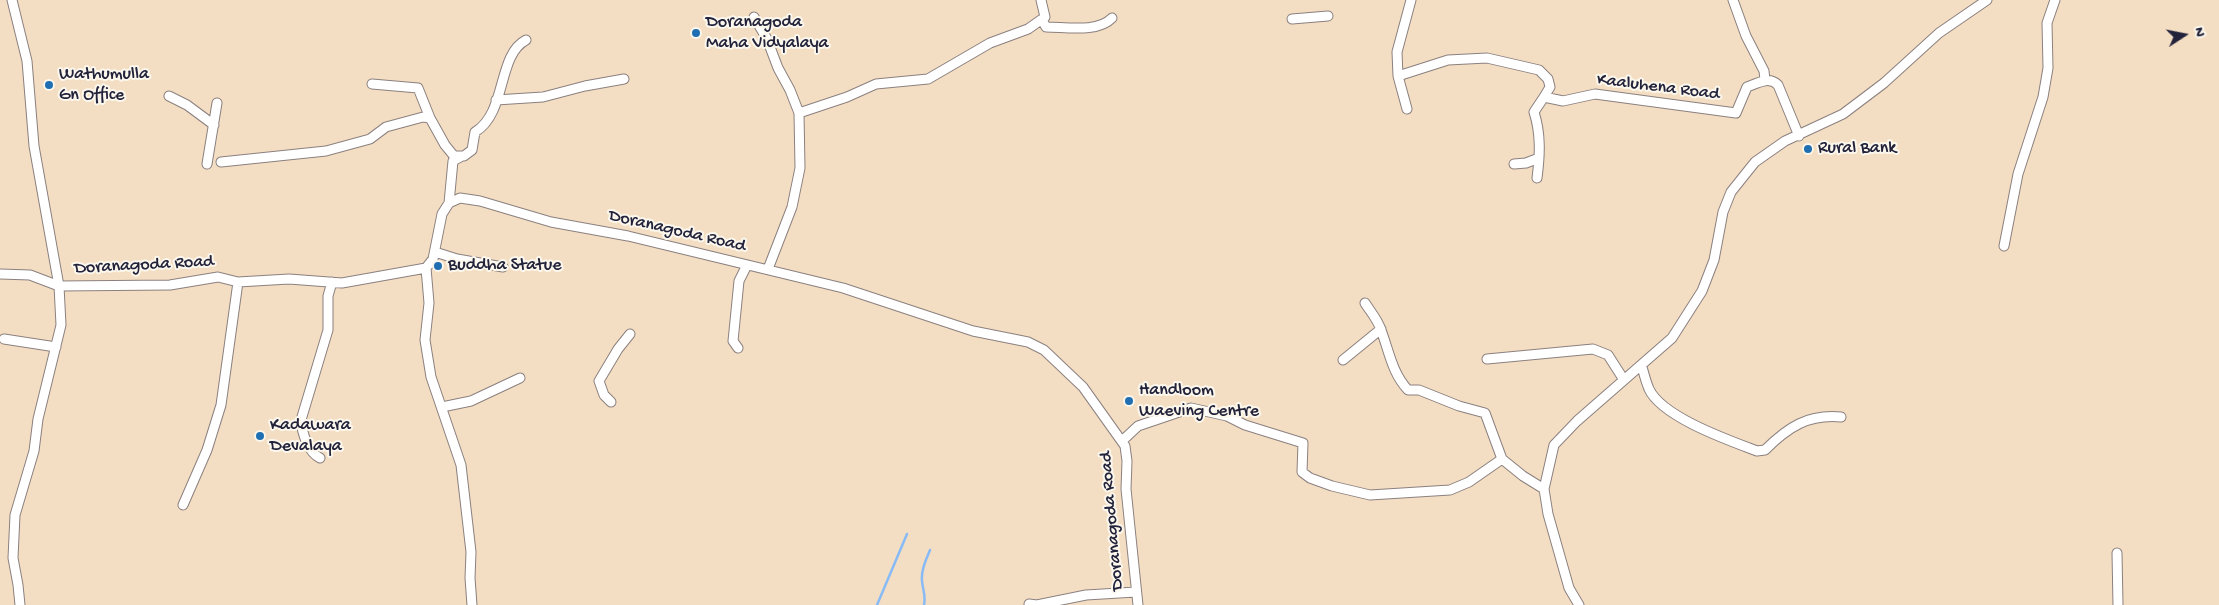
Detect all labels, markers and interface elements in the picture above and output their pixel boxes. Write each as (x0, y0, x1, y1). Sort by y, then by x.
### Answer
north arrow (2159, 10, 2209, 60)
place label: Doranagoda Maha Vidyalaya (706, 12, 829, 54)
text: N (2190, 26, 2208, 38)
marker: Doranagoda Maha Vidyalaya (690, 27, 702, 39)
place label: Wathumulla Gn Office (59, 64, 149, 106)
street label: Kaaluhena Road (1595, 70, 1721, 106)
marker: Wathumulla Gn Office (43, 79, 55, 91)
place label: Rural Bank (1818, 138, 1896, 160)
marker: Rural Bank (1802, 143, 1814, 155)
street label: Doranagoda Road (607, 206, 747, 258)
street label: Doranagoda Road (74, 252, 214, 280)
place label: Buddha Statue (448, 255, 561, 277)
marker: Buddha Statue (432, 260, 444, 272)
place label: Handloom Waeving Centre (1139, 380, 1259, 422)
marker: Handloom Waeving Centre (1123, 395, 1135, 407)
place label: Kadawara Devalaya (270, 415, 351, 458)
marker: Kadawara Devalaya (254, 430, 266, 442)
street label: Doranagoda Road (1096, 450, 1130, 592)

